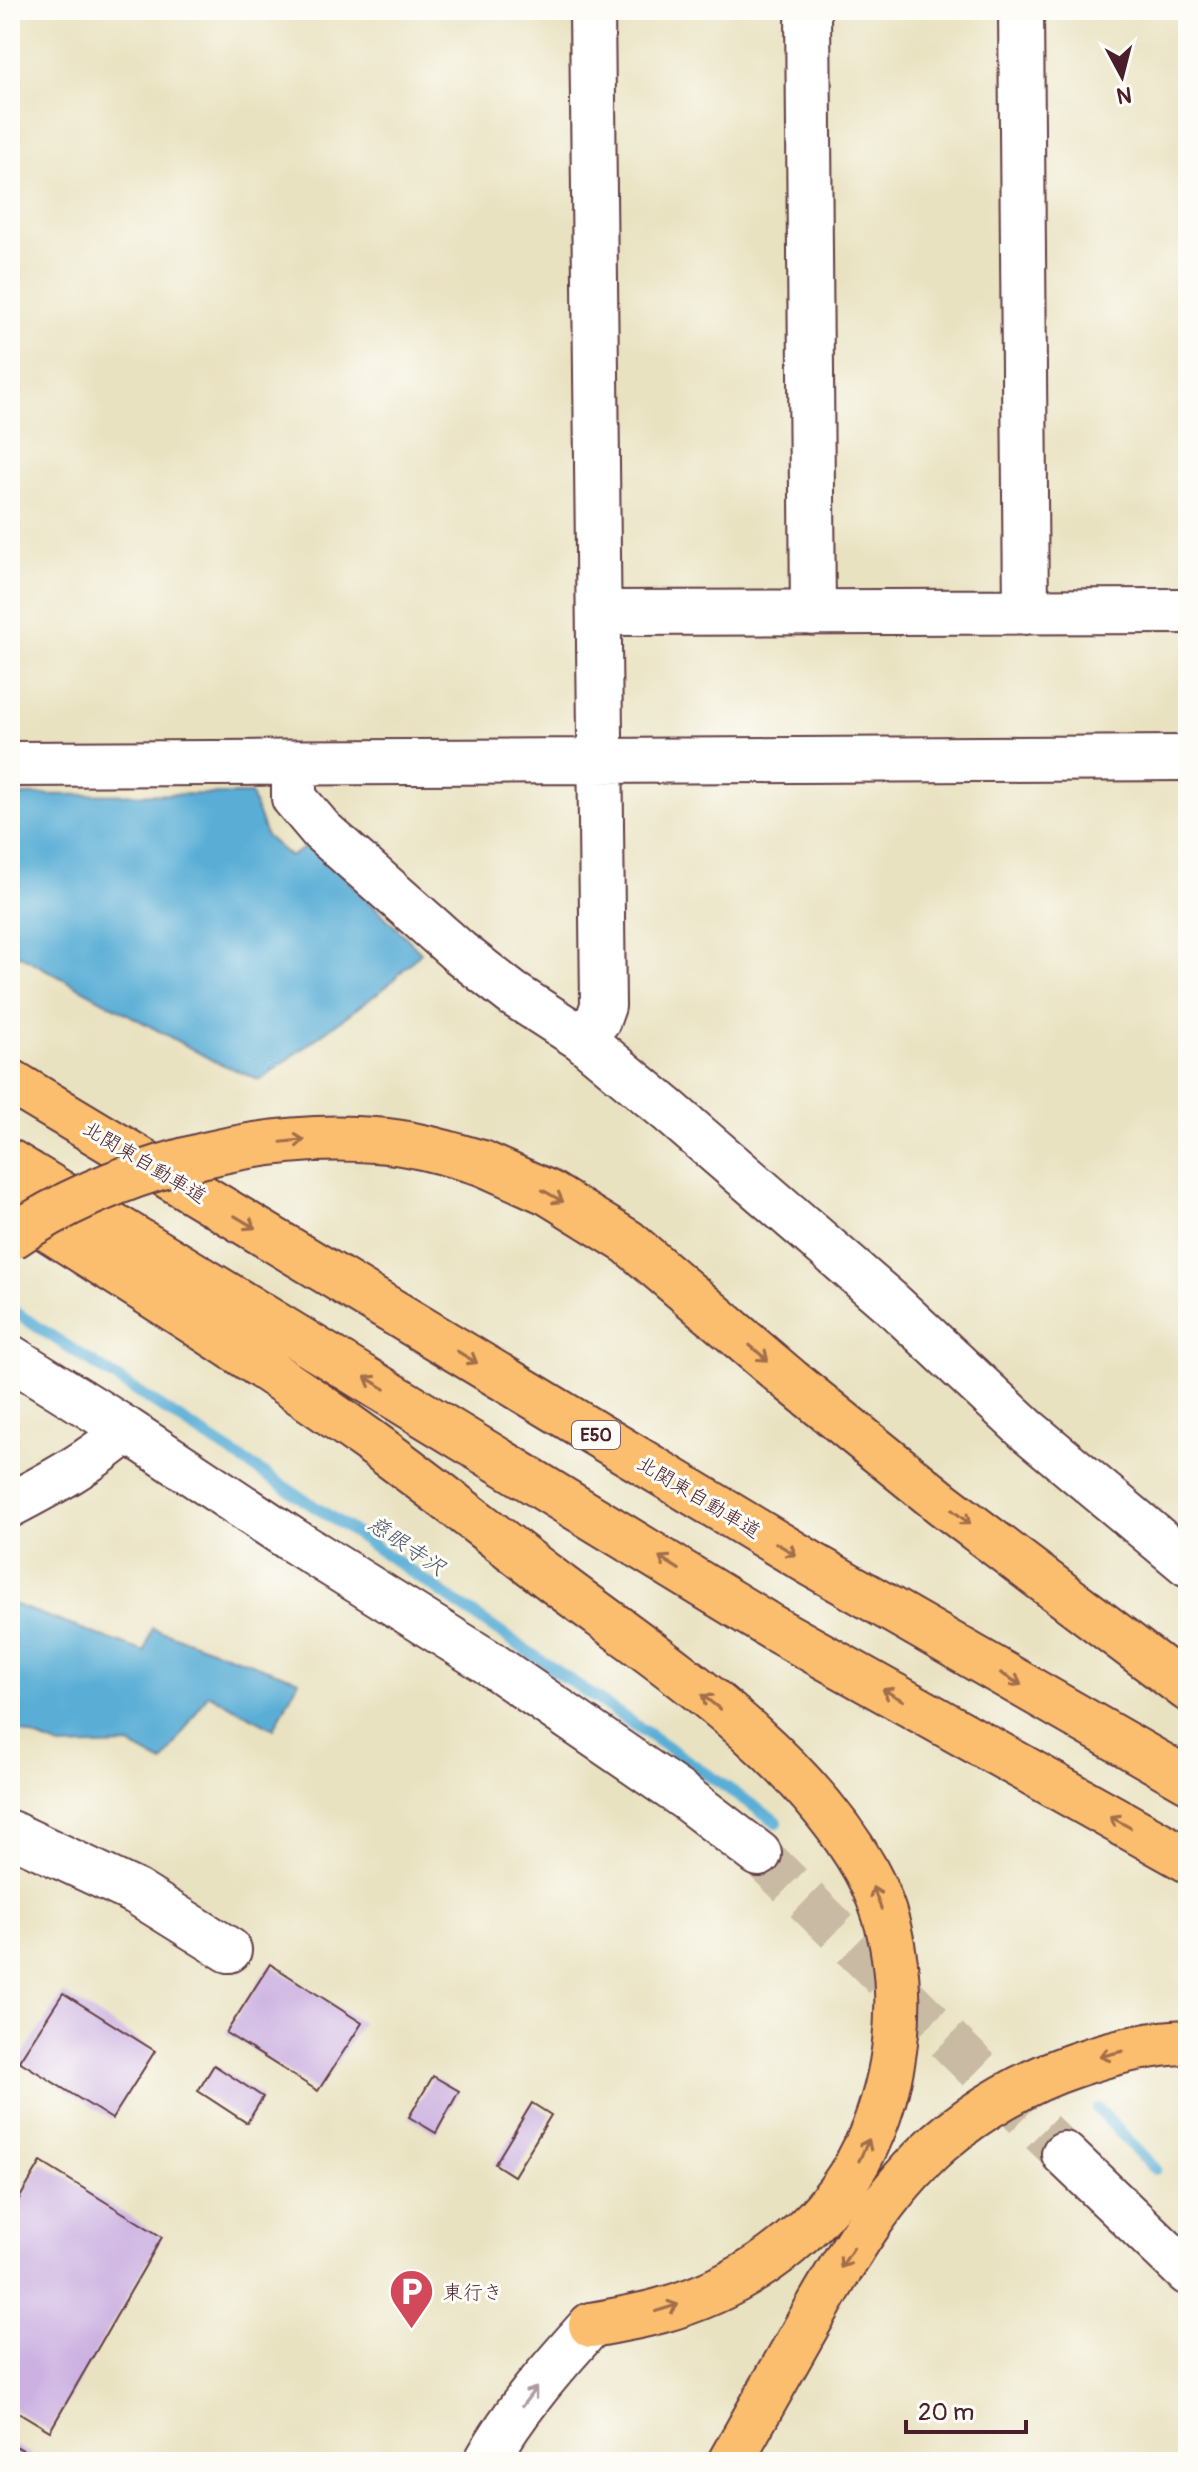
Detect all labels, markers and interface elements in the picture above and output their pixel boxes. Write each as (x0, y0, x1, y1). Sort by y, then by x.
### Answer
north arrow (1082, 36, 1162, 116)
text: N (1115, 80, 1133, 110)
street label: 北関東自動車道 (78, 1116, 211, 1209)
one-way arrow (279, 1134, 306, 1149)
one-way arrow (541, 1188, 564, 1204)
one-way arrow (233, 1214, 256, 1230)
one-way arrow (748, 1344, 769, 1362)
one-way arrow (455, 1349, 478, 1365)
one-way arrow (365, 1375, 387, 1392)
road number: E50 (572, 1421, 620, 1449)
street label: 北関東自動車道 (632, 1451, 765, 1544)
one-way arrow (949, 1508, 971, 1525)
water label: 慈眼寺沢 (362, 1510, 452, 1583)
one-way arrow (774, 1541, 797, 1557)
one-way arrow (658, 1555, 681, 1571)
one-way arrow (999, 1671, 1022, 1687)
one-way arrow (882, 1687, 905, 1703)
one-way arrow (701, 1693, 722, 1711)
one-way arrow (1109, 1813, 1132, 1829)
one-way arrow (869, 1886, 883, 1911)
one-way arrow (1099, 2047, 1125, 2062)
one-way arrow (857, 2139, 872, 2163)
one-way arrow (838, 2247, 855, 2269)
parking icon: 東行き (388, 2268, 436, 2331)
place label: 東行き (443, 2280, 503, 2305)
one-way arrow (654, 2300, 680, 2315)
scale bar (906, 2384, 1026, 2434)
one-way arrow (520, 2387, 537, 2408)
text: 20 m (918, 2398, 974, 2427)

